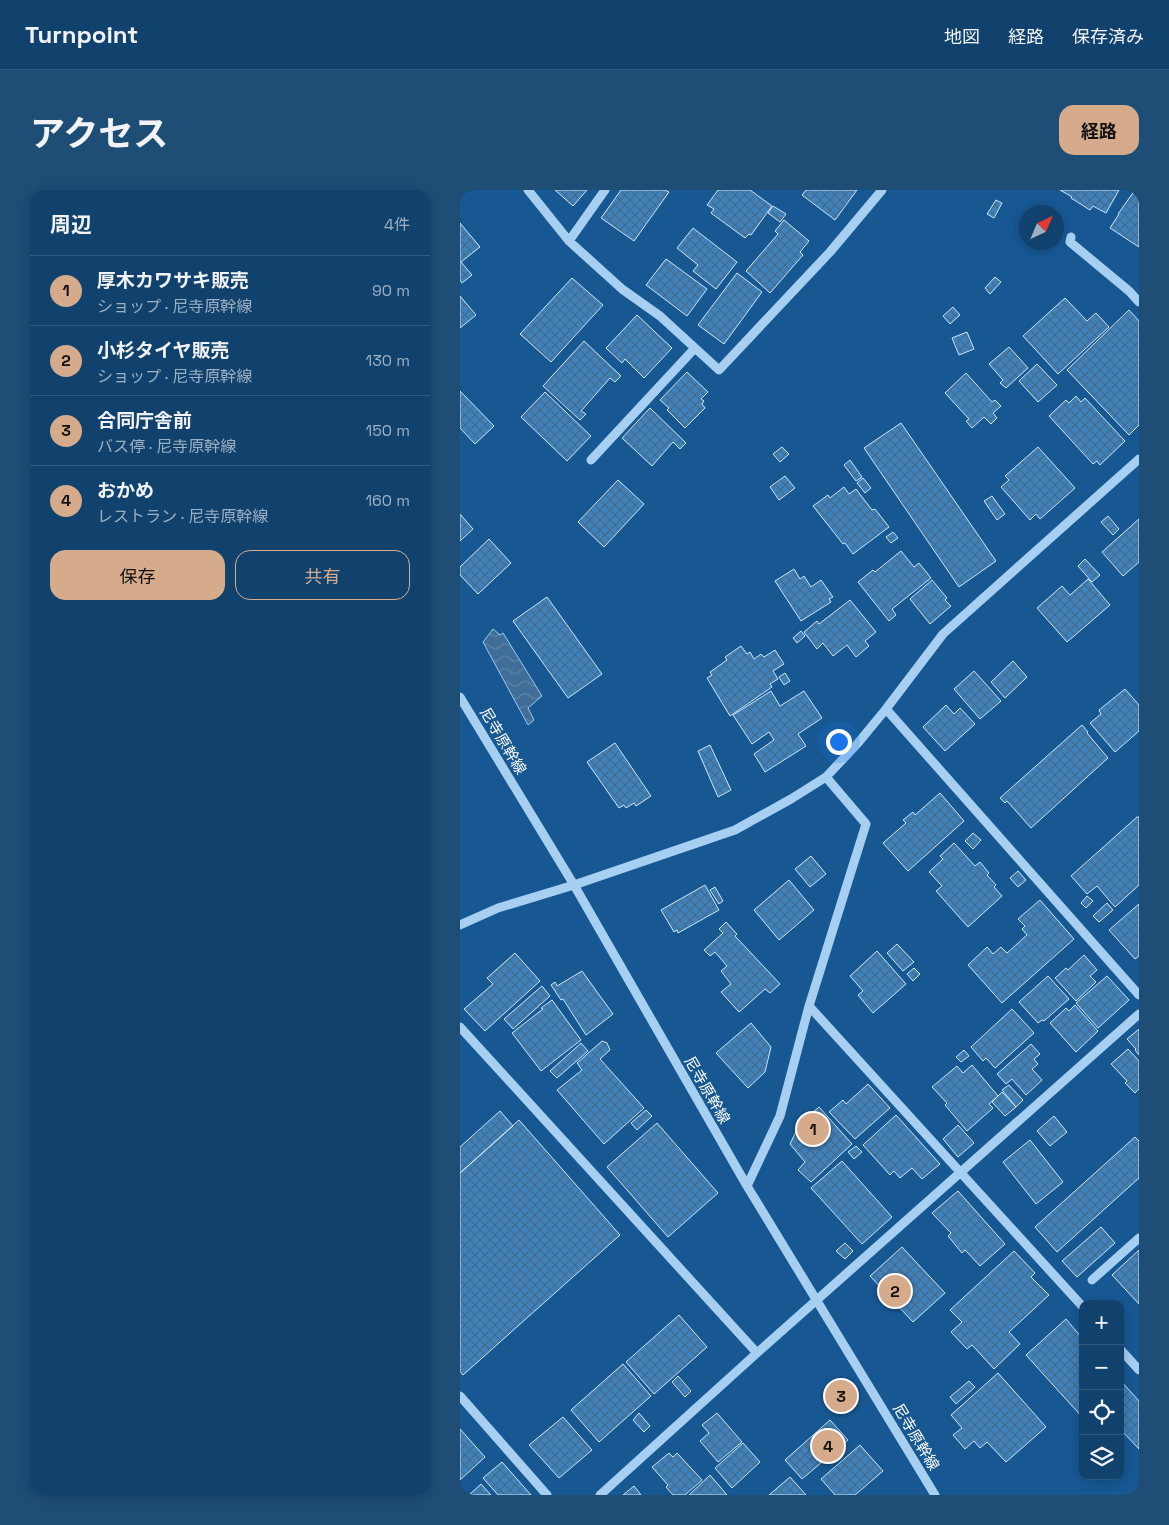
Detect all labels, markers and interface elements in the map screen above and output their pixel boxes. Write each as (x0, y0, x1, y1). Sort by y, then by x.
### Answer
text: Turnpoint (25, 19, 138, 50)
text: 地図 (944, 25, 980, 48)
text: 経路 (1008, 25, 1044, 48)
text: 保存済み (1072, 25, 1144, 48)
button: 経路 (1059, 105, 1139, 155)
text: アクセス (30, 112, 168, 156)
north arrow (1019, 205, 1064, 250)
text: 周辺 (50, 211, 92, 238)
text: 4件 (384, 214, 410, 235)
text: 厚木カワサキ販売 (97, 268, 249, 293)
text: 1 (62, 280, 70, 301)
text: 90 m (372, 280, 410, 301)
text: ショップ · 尼寺原幹線 (97, 296, 252, 317)
text: 小杉タイヤ販売 (97, 338, 229, 363)
text: 2 (61, 350, 71, 371)
text: 130 m (366, 350, 410, 371)
text: ショップ · 尼寺原幹線 (97, 366, 252, 387)
text: 合同庁舎前 (97, 408, 192, 433)
text: 3 (61, 420, 71, 441)
text: 150 m (366, 420, 410, 441)
text: バス停 · 尼寺原幹線 (97, 436, 236, 457)
text: おかめ (97, 478, 154, 503)
text: 4 (61, 490, 71, 511)
text: 160 m (365, 490, 410, 511)
text: レストラン · 尼寺原幹線 (97, 506, 268, 527)
button: 保存 (50, 550, 225, 600)
button: 共有 (235, 550, 410, 600)
street label: 尼寺原幹線 (476, 704, 531, 778)
your location (826, 729, 852, 755)
street label: 尼寺原幹線 (680, 1053, 734, 1127)
pin: 1 (797, 1110, 829, 1148)
pin: 2 (879, 1272, 911, 1310)
map controls (1079, 1300, 1124, 1480)
button: + (1079, 1300, 1124, 1345)
button: − (1079, 1345, 1124, 1390)
pin: 3 (825, 1377, 857, 1415)
button: locate (1079, 1390, 1124, 1435)
street label: 尼寺原幹線 (889, 1400, 944, 1474)
pin: 4 (812, 1427, 844, 1465)
button: layers (1079, 1435, 1124, 1480)

